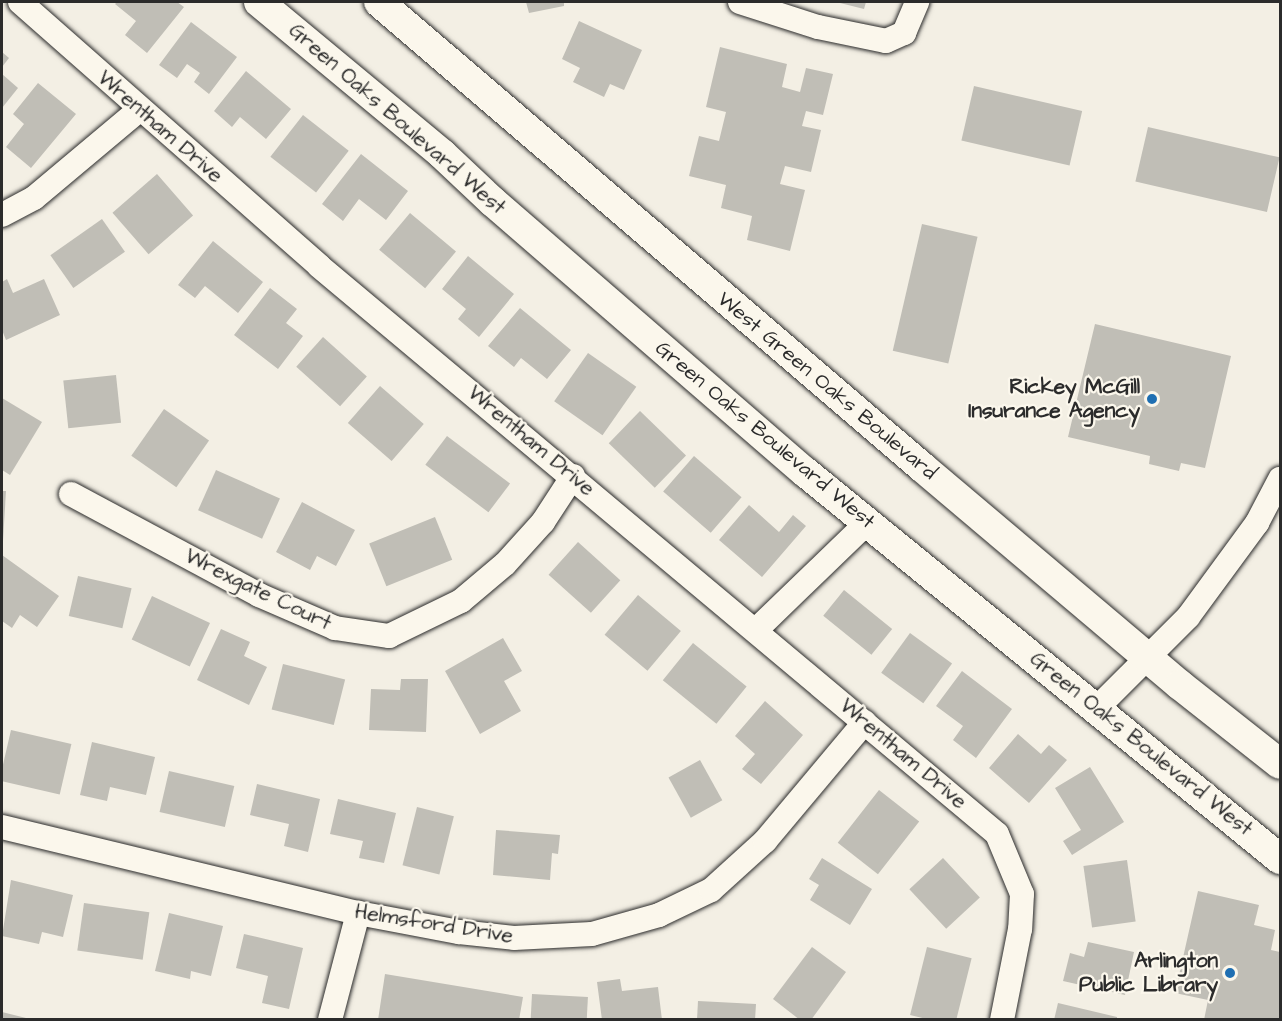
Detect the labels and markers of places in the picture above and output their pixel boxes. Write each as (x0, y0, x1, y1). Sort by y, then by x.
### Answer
place label: Rickey McGill Insurance Agency (968, 374, 1140, 424)
marker: Rickey McGill Insurance Agency (1145, 392, 1159, 406)
place label: Arlington Public Library (1079, 948, 1218, 998)
marker: Arlington Public Library (1223, 966, 1237, 980)

